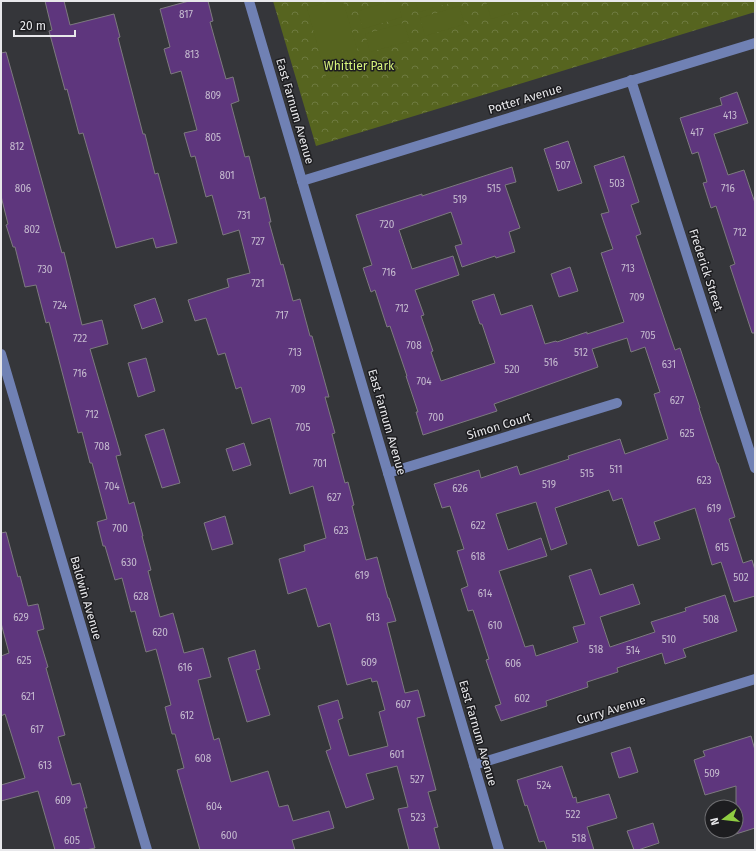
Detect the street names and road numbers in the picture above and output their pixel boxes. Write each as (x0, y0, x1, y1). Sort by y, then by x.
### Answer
street label: East Farnum Avenue (273, 56, 317, 166)
street label: Potter Avenue (486, 81, 564, 117)
street label: Frederick Street (686, 227, 726, 314)
street label: East Farnum Avenue (365, 367, 409, 477)
street label: Simon Court (465, 409, 534, 442)
street label: Baldwin Avenue (67, 555, 105, 641)
street label: East Farnum Avenue (456, 678, 500, 788)
street label: Curry Avenue (575, 693, 647, 727)

